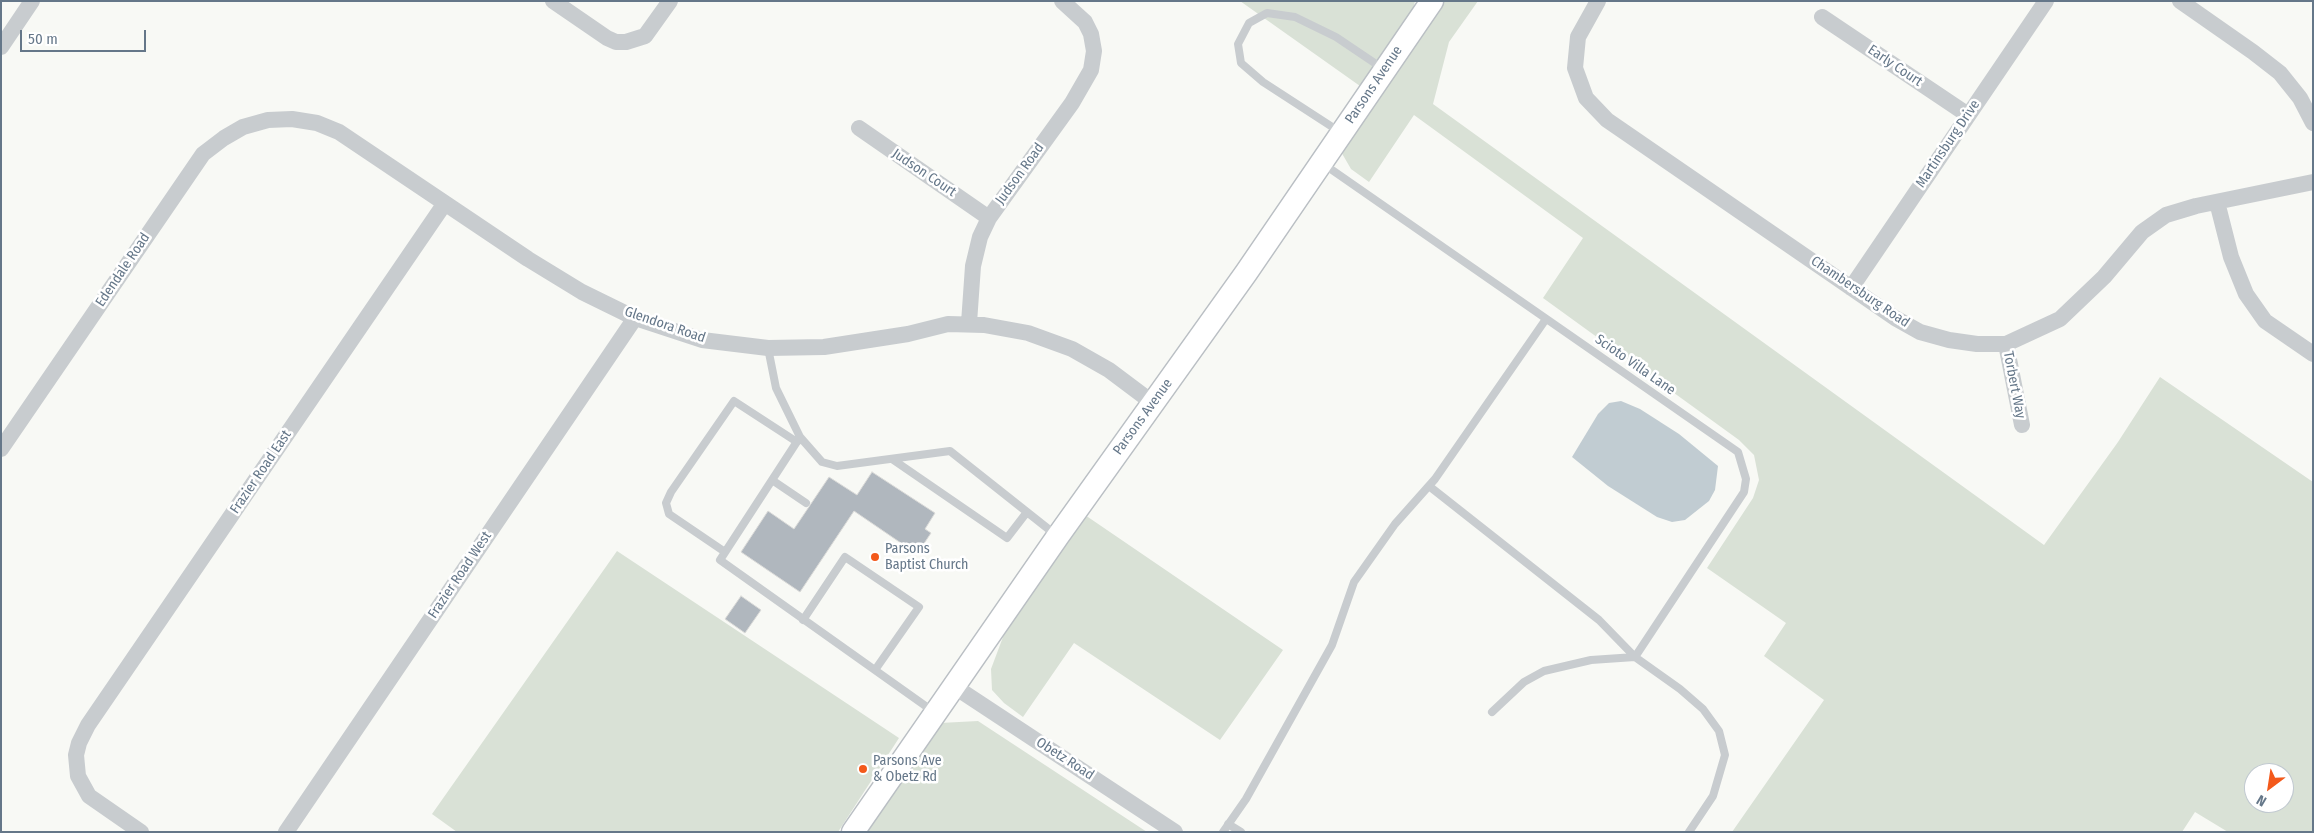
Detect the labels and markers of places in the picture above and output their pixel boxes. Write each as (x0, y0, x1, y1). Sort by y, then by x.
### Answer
place label: Parsons Baptist Church (885, 541, 968, 574)
marker: Parsons Baptist Church (869, 551, 881, 563)
place label: Parsons Ave & Obetz Rd (873, 753, 942, 786)
marker: Parsons Ave & Obetz Rd (857, 763, 869, 775)

